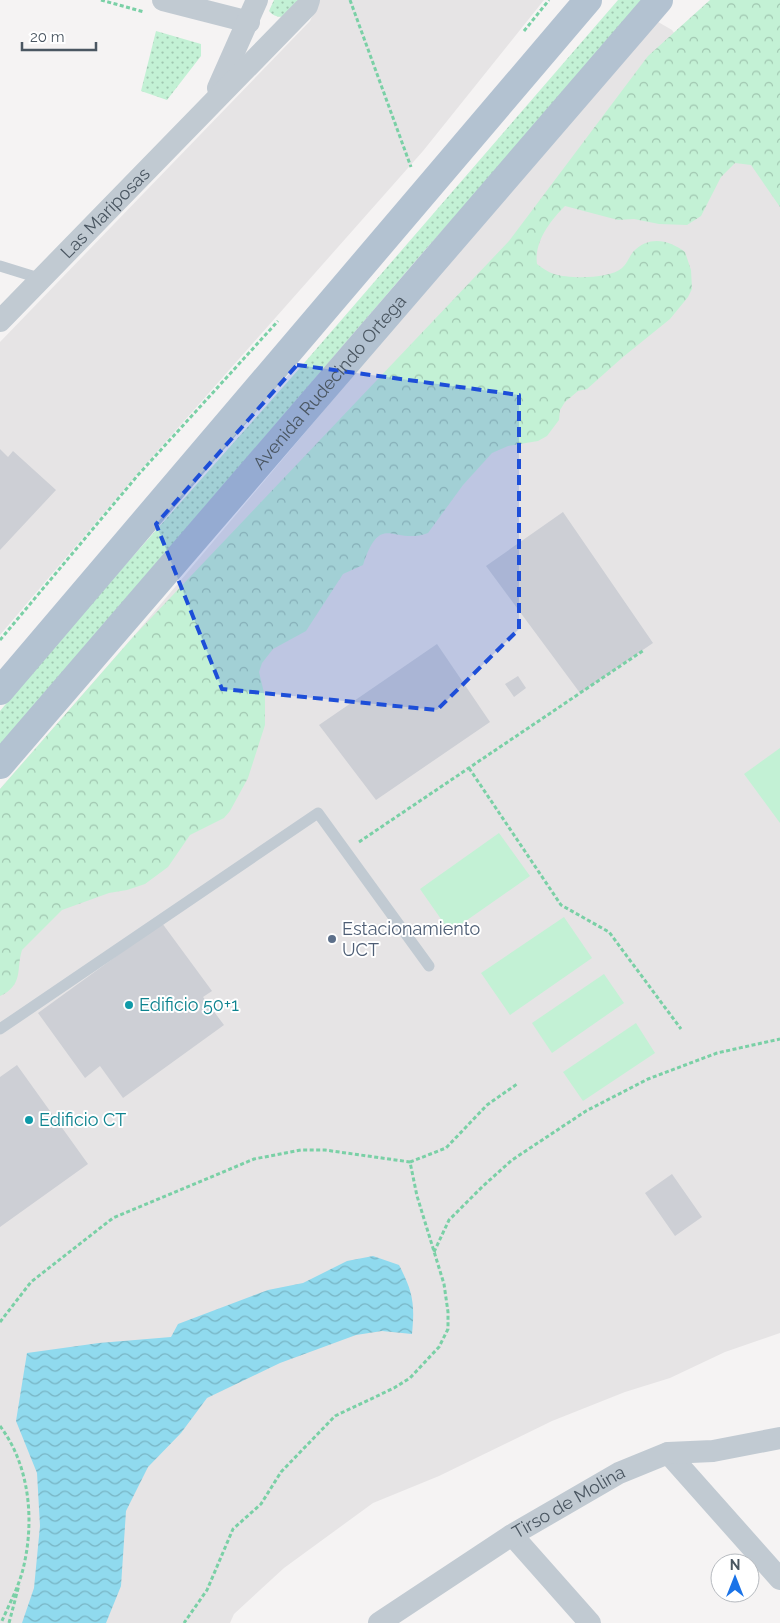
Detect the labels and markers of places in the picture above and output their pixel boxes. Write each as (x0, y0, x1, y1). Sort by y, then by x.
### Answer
place label: Estacionamiento UCT (342, 918, 481, 960)
marker: Estacionamiento UCT (326, 933, 338, 945)
place label: Edificio 50+1 (139, 994, 239, 1015)
marker: Edificio 50+1 (123, 999, 135, 1011)
place label: Edificio CT (39, 1109, 126, 1130)
marker: Edificio CT (23, 1114, 35, 1126)

